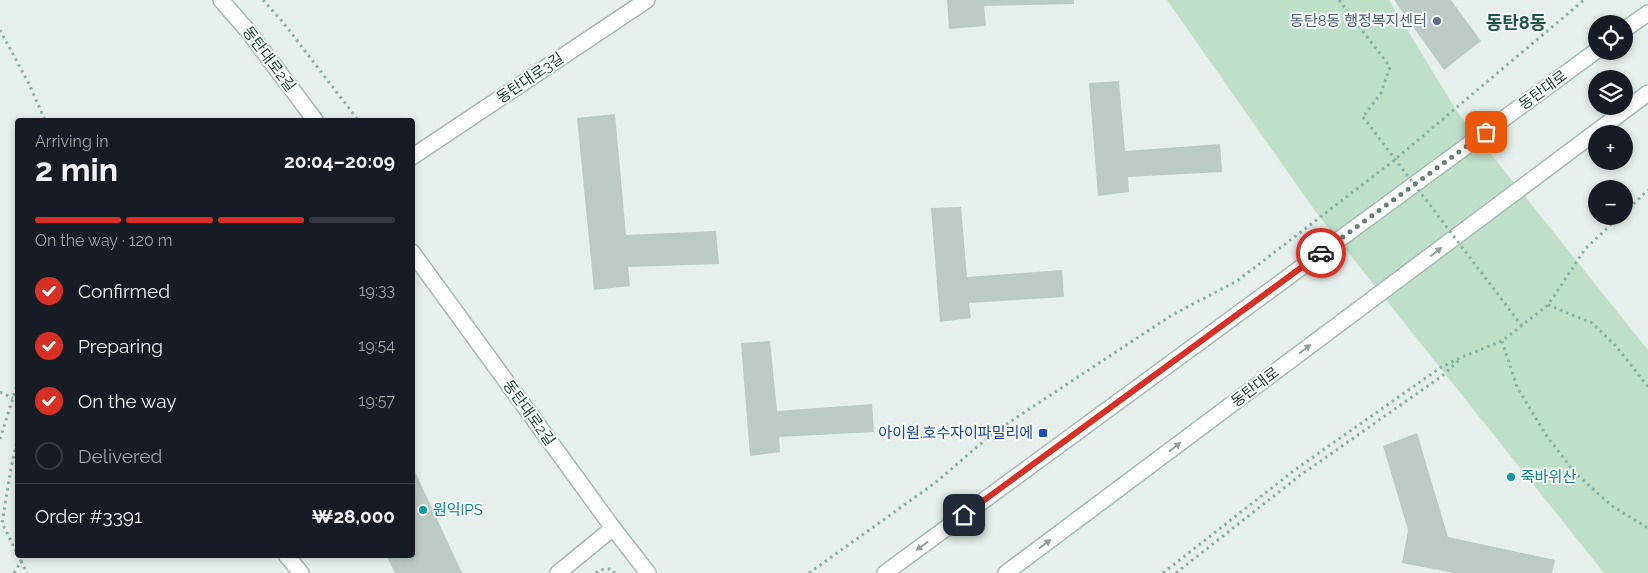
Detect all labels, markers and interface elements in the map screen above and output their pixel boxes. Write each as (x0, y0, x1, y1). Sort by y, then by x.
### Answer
place label: 동탄8동 행정복지센터 (1290, 12, 1427, 30)
district label: 동탄8동 (1486, 12, 1546, 33)
marker: 동탄8동 행정복지센터 (1431, 15, 1443, 27)
map controls (1588, 15, 1633, 225)
button: locate (1588, 15, 1633, 60)
street label: 동탄대로2길 (239, 23, 299, 95)
street label: 동탄대로3길 (493, 49, 567, 107)
street label: 동탄대로 (1515, 66, 1571, 114)
button: layers (1588, 70, 1633, 115)
pin (1465, 111, 1507, 153)
icon: bag (1472, 118, 1500, 146)
button: + (1588, 125, 1633, 170)
text: Arriving in (35, 132, 109, 151)
text: 20:04–20:09 (284, 150, 395, 172)
text: 2 min (35, 151, 118, 188)
button: − (1588, 180, 1633, 225)
courier (1296, 228, 1346, 278)
text: On the way · 120 m (35, 231, 173, 250)
icon: car (1307, 239, 1335, 267)
one-way arrow (1429, 247, 1443, 257)
icon: check (35, 277, 63, 305)
text: Confirmed (78, 280, 170, 302)
text: 19:33 (359, 281, 395, 300)
icon: check (35, 332, 63, 360)
text: Preparing (78, 335, 163, 357)
text: 19:54 (358, 336, 395, 355)
one-way arrow (1298, 344, 1311, 355)
street label: 동탄대로 (1228, 363, 1282, 411)
street label: 동탄대로2길 (499, 377, 559, 449)
icon: check (35, 387, 63, 415)
text: On the way (78, 390, 177, 412)
text: 19:57 (359, 391, 395, 410)
place label: 아이원.호수자이파밀리에 (878, 424, 1033, 442)
marker: 아이원.호수자이파밀리에 (1037, 427, 1049, 439)
one-way arrow (1168, 441, 1181, 452)
text: Delivered (78, 445, 162, 467)
place label: 죽바위산 (1521, 468, 1576, 486)
marker: 죽바위산 (1505, 471, 1517, 483)
pin (943, 494, 985, 536)
place label: 원익IPS (433, 501, 483, 519)
icon: home (950, 501, 978, 529)
marker: 원익IPS (417, 504, 429, 516)
text: Order #3391 (35, 505, 142, 527)
text: ₩28,000 (312, 505, 395, 527)
one-way arrow (1038, 539, 1052, 549)
one-way arrow (916, 540, 929, 551)

